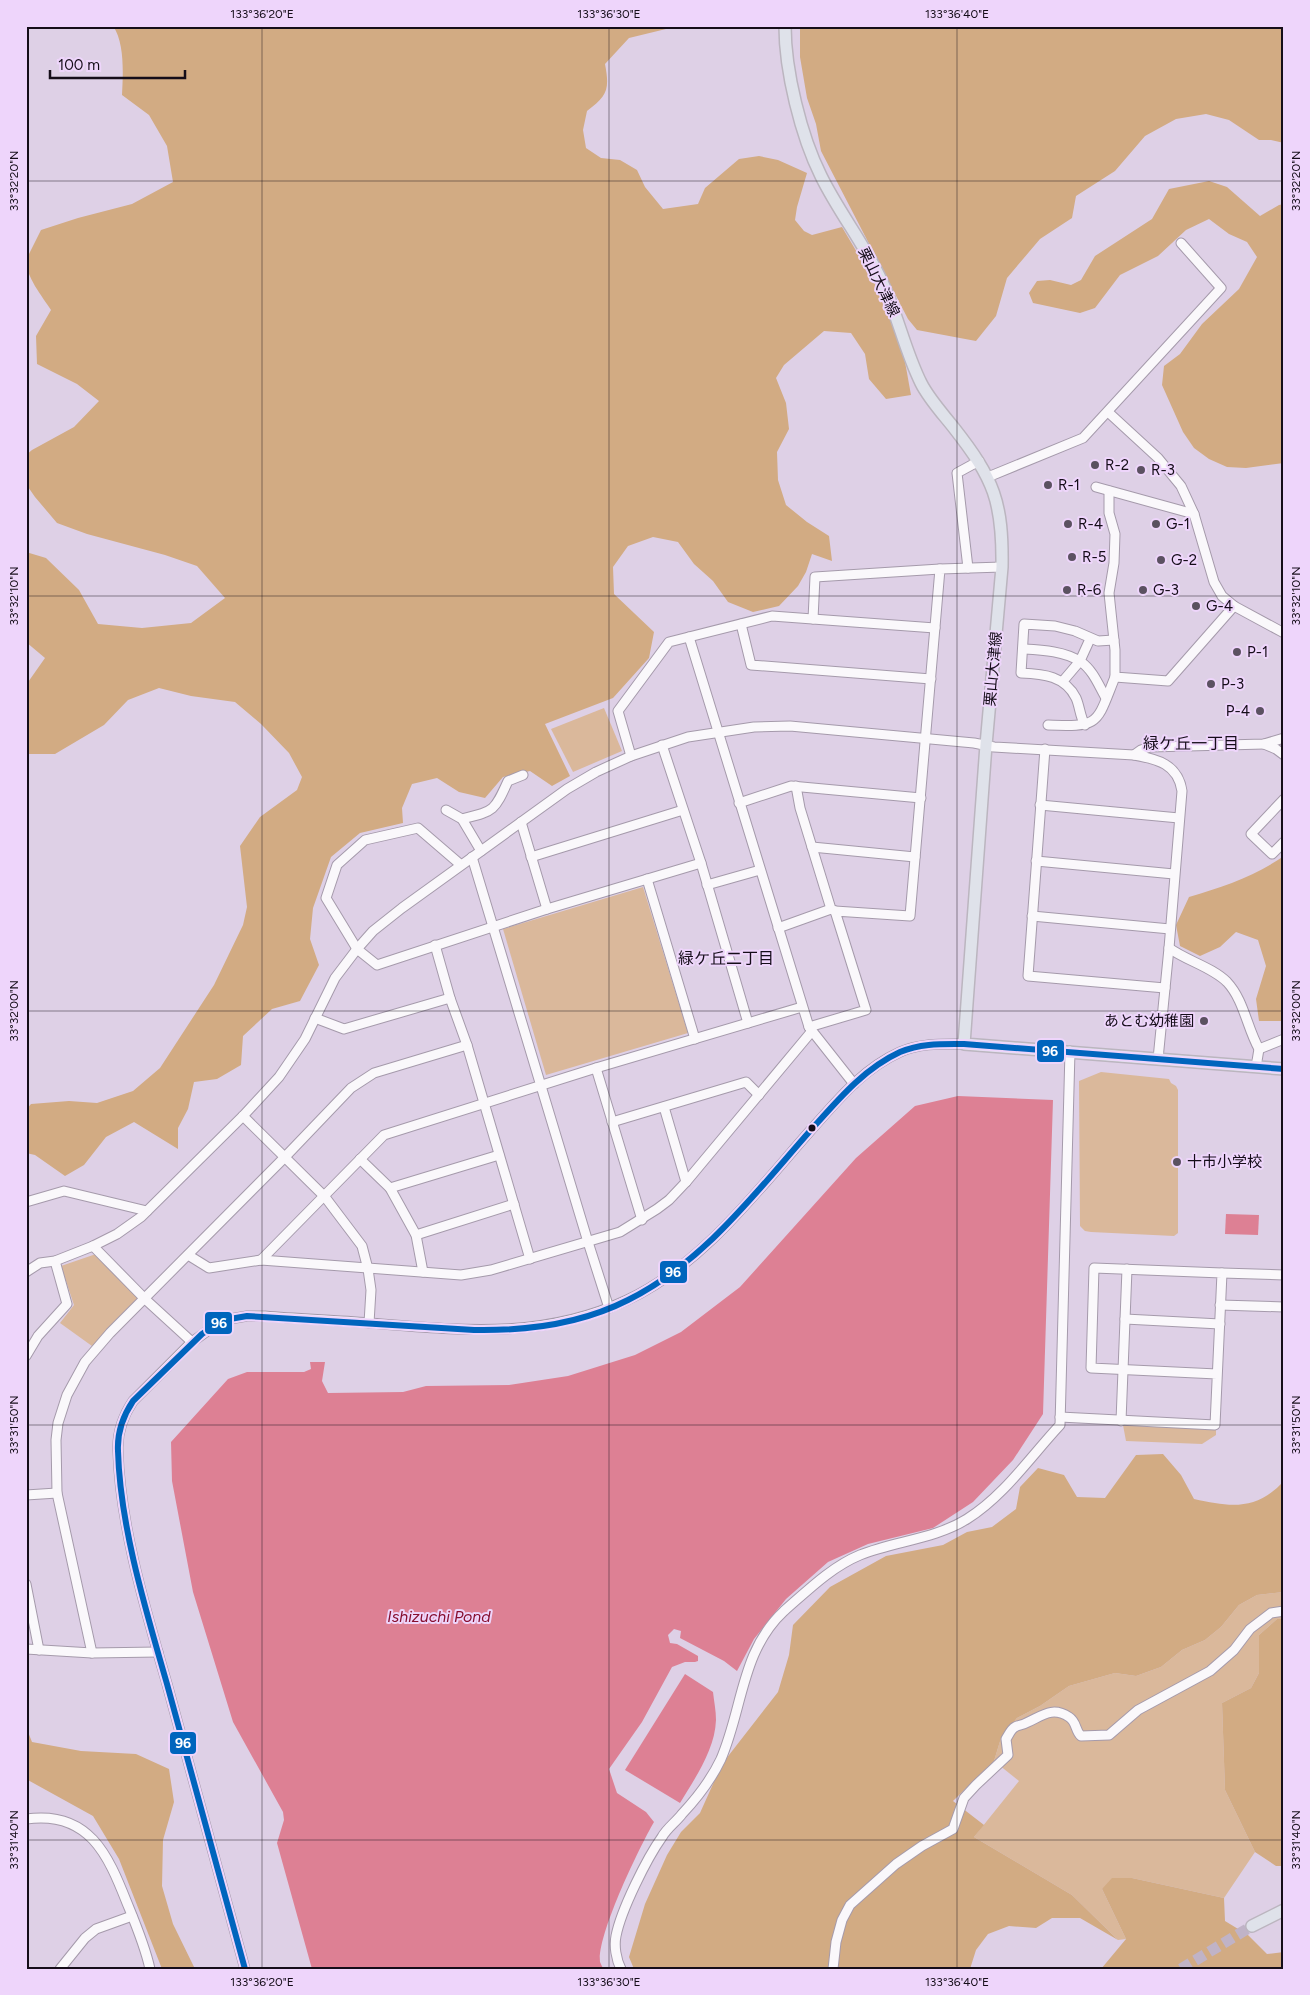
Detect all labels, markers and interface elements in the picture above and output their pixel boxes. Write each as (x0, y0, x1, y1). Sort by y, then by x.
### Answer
text: 133°36'20"E (230, 7, 294, 21)
text: 133°36'30"E (577, 7, 641, 21)
text: 133°36'40"E (925, 7, 989, 21)
scale bar (50, 48, 185, 80)
text: 100 m (58, 56, 100, 74)
text: 33°32'20"N (7, 151, 21, 211)
text: 33°32'20"N (1289, 151, 1303, 211)
street label: 栗山大津線 (854, 244, 904, 320)
place label: R-2 (1105, 456, 1129, 474)
marker: R-2 (1089, 459, 1101, 471)
place label: R-3 (1151, 461, 1175, 479)
marker: R-3 (1135, 464, 1147, 476)
place label: R-1 (1058, 476, 1080, 494)
marker: R-1 (1042, 479, 1054, 491)
place label: R-4 (1078, 515, 1103, 533)
place label: G-1 (1166, 515, 1190, 533)
marker: R-4 (1062, 518, 1074, 530)
marker: G-1 (1150, 518, 1162, 530)
place label: R-5 (1082, 548, 1106, 566)
marker: R-5 (1066, 551, 1078, 563)
place label: G-2 (1171, 551, 1197, 569)
marker: G-2 (1155, 554, 1167, 566)
text: 33°32'10"N (7, 567, 21, 625)
text: 33°32'10"N (1289, 567, 1303, 625)
place label: R-6 (1077, 581, 1102, 599)
place label: G-3 (1153, 581, 1179, 599)
marker: R-6 (1061, 584, 1073, 596)
marker: G-3 (1137, 584, 1149, 596)
place label: G-4 (1206, 597, 1233, 615)
marker: G-4 (1190, 600, 1202, 612)
street label: 栗山大津線 (981, 631, 1005, 707)
place label: P-1 (1247, 643, 1268, 661)
marker: P-1 (1231, 646, 1243, 658)
place label: P-3 (1221, 675, 1244, 693)
marker: P-3 (1205, 678, 1217, 690)
place label: P-4 (1226, 702, 1250, 720)
marker: P-4 (1254, 705, 1266, 717)
district label: 緑ケ丘一丁目 (1143, 734, 1239, 753)
district label: 緑ケ丘二丁目 (678, 949, 774, 968)
text: 33°32'00"N (7, 980, 21, 1042)
text: 33°32'00"N (1289, 980, 1303, 1042)
place label: あとむ幼稚園 (1104, 1012, 1194, 1030)
marker: あとむ幼稚園 (1198, 1015, 1210, 1027)
line badge: 96 (1036, 1039, 1065, 1063)
text: 96 (1042, 1043, 1058, 1060)
unlabelled marker (807, 1123, 817, 1133)
place label: 十市小学校 (1187, 1153, 1262, 1171)
marker: 十市小学校 (1171, 1156, 1183, 1168)
line badge: 96 (659, 1260, 688, 1284)
text: 96 (665, 1264, 681, 1281)
line badge: 96 (204, 1311, 233, 1335)
text: 96 (211, 1315, 227, 1332)
text: 33°31'50"N (7, 1395, 21, 1455)
text: 33°31'50"N (1289, 1395, 1303, 1455)
water label: Ishizuchi Pond (387, 1607, 491, 1626)
line badge: 96 (169, 1731, 197, 1755)
text: 96 (175, 1735, 191, 1752)
text: 33°31'40"N (7, 1810, 21, 1870)
text: 33°31'40"N (1289, 1810, 1303, 1870)
text: 133°36'20"E (230, 1975, 294, 1989)
text: 133°36'30"E (577, 1975, 641, 1989)
text: 133°36'40"E (925, 1975, 989, 1989)

